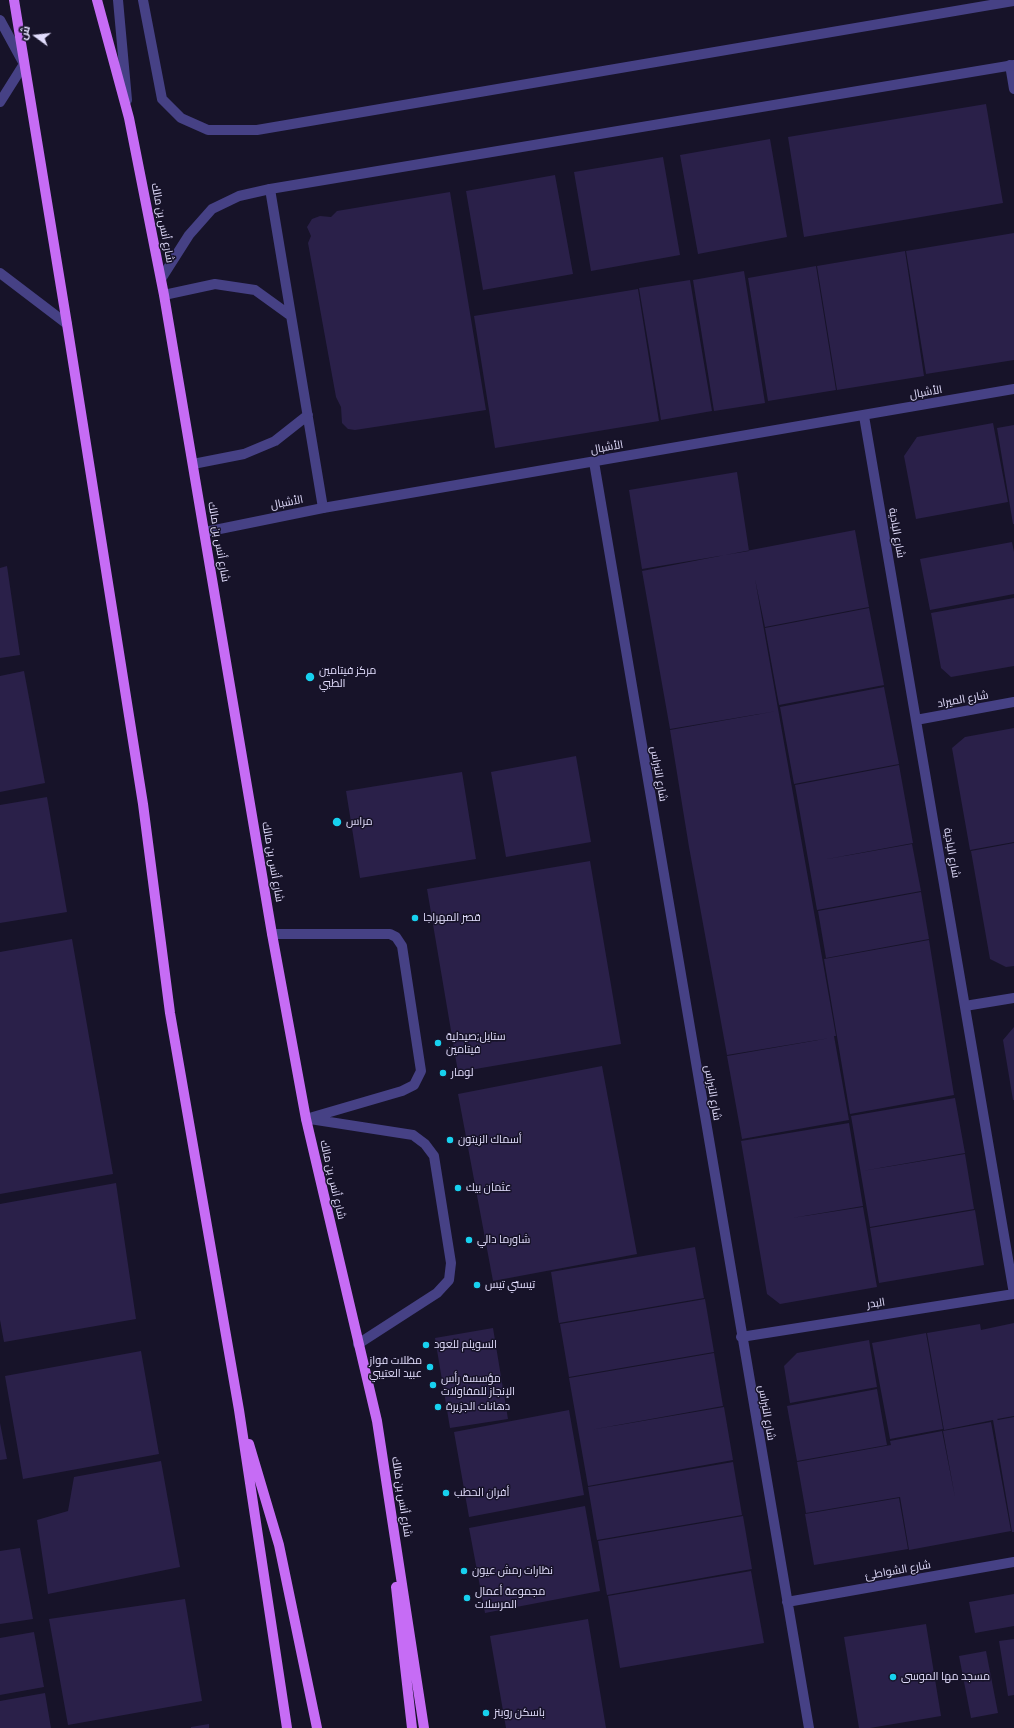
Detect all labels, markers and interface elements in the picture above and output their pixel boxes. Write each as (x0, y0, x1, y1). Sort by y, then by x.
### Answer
north arrow (16, 16, 56, 56)
text: ش (15, 24, 34, 42)
street label: شارع أنس بن مالك (148, 182, 176, 264)
street label: الأشبال (909, 384, 943, 402)
street label: الأشبال (590, 439, 624, 457)
street label: الأشبال (270, 493, 304, 513)
street label: شارع أنس بن مالك (204, 501, 232, 583)
street label: شارع البادية (885, 507, 907, 559)
place label: مركز فيتامين الطبي (319, 664, 376, 690)
marker: مركز فيتامين الطبي (304, 671, 316, 683)
street label: شارع الميراد (936, 689, 990, 711)
street label: شارع النبراس (647, 745, 669, 803)
place label: مراس (346, 815, 373, 829)
marker: مراس (331, 816, 343, 828)
street label: شارع أنس بن مالك (258, 821, 286, 903)
street label: شارع البادية (940, 827, 962, 879)
place label: قصر المهراجا (423, 911, 481, 925)
marker: قصر المهراجا (410, 913, 420, 923)
place label: ستايل;صيدلية فيتامين (446, 1030, 506, 1056)
marker: ستايل;صيدلية فيتامين (433, 1038, 443, 1048)
street label: شارع النبراس (701, 1064, 723, 1122)
place label: لومار (451, 1066, 474, 1080)
marker: لومار (438, 1068, 448, 1078)
place label: أسماك الزيتون (458, 1133, 522, 1147)
marker: أسماك الزيتون (445, 1135, 455, 1145)
street label: شارع أنس بن مالك (316, 1139, 348, 1221)
place label: عثمان بيك (466, 1181, 511, 1195)
marker: عثمان بيك (453, 1183, 463, 1193)
place label: شاورما دالي (477, 1233, 530, 1247)
marker: شاورما دالي (464, 1235, 474, 1245)
place label: تيستي تيس (485, 1278, 535, 1292)
marker: تيستي تيس (472, 1280, 482, 1290)
street label: البدر (866, 1296, 886, 1312)
place label: السويلم للعود (434, 1338, 497, 1352)
marker: السويلم للعود (421, 1340, 431, 1350)
place label: مظلات فواز عبيد العتيبي (369, 1354, 422, 1380)
marker: مظلات فواز عبيد العتيبي (425, 1362, 435, 1372)
place label: مؤسسة رأس الإنجاز للمفاولات (441, 1372, 515, 1398)
marker: مؤسسة رأس الإنجاز للمفاولات (428, 1380, 438, 1390)
street label: شارع النبراس (755, 1384, 777, 1442)
place label: دهانات الجزيرة (446, 1400, 510, 1414)
marker: دهانات الجزيرة (433, 1402, 443, 1412)
street label: شارع أنس بن مالك (388, 1456, 414, 1538)
place label: أفران الحطب (454, 1486, 509, 1500)
marker: أفران الحطب (441, 1488, 451, 1498)
street label: شارع الشواطئ (864, 1559, 932, 1583)
place label: نظارات رمش عيون (472, 1564, 553, 1578)
marker: نظارات رمش عيون (459, 1566, 469, 1576)
place label: مجموعة أعمال المرسلات (475, 1585, 545, 1611)
marker: مجموعة أعمال المرسلات (462, 1593, 472, 1603)
place label: مسجد مها الموسى (901, 1670, 990, 1684)
marker: مسجد مها الموسى (888, 1672, 898, 1682)
place label: باسكن روبنز (494, 1706, 545, 1720)
marker: باسكن روبنز (481, 1708, 491, 1718)

